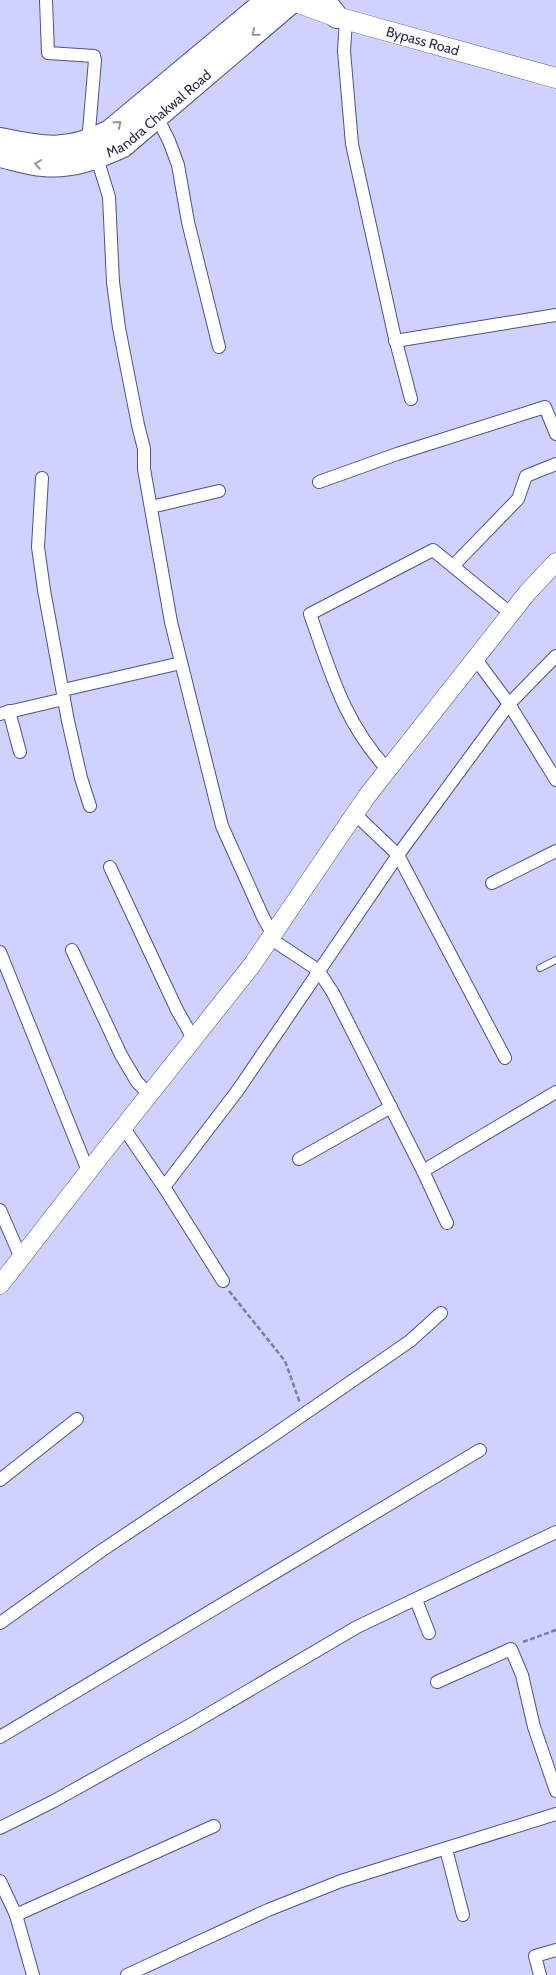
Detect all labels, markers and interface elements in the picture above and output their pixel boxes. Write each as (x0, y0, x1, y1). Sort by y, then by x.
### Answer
street label: Bypass Road (384, 22, 461, 60)
one-way arrow (252, 27, 261, 36)
street label: Mandra Chakwal Road (103, 66, 215, 161)
one-way arrow (113, 120, 122, 129)
one-way arrow (34, 159, 43, 169)

